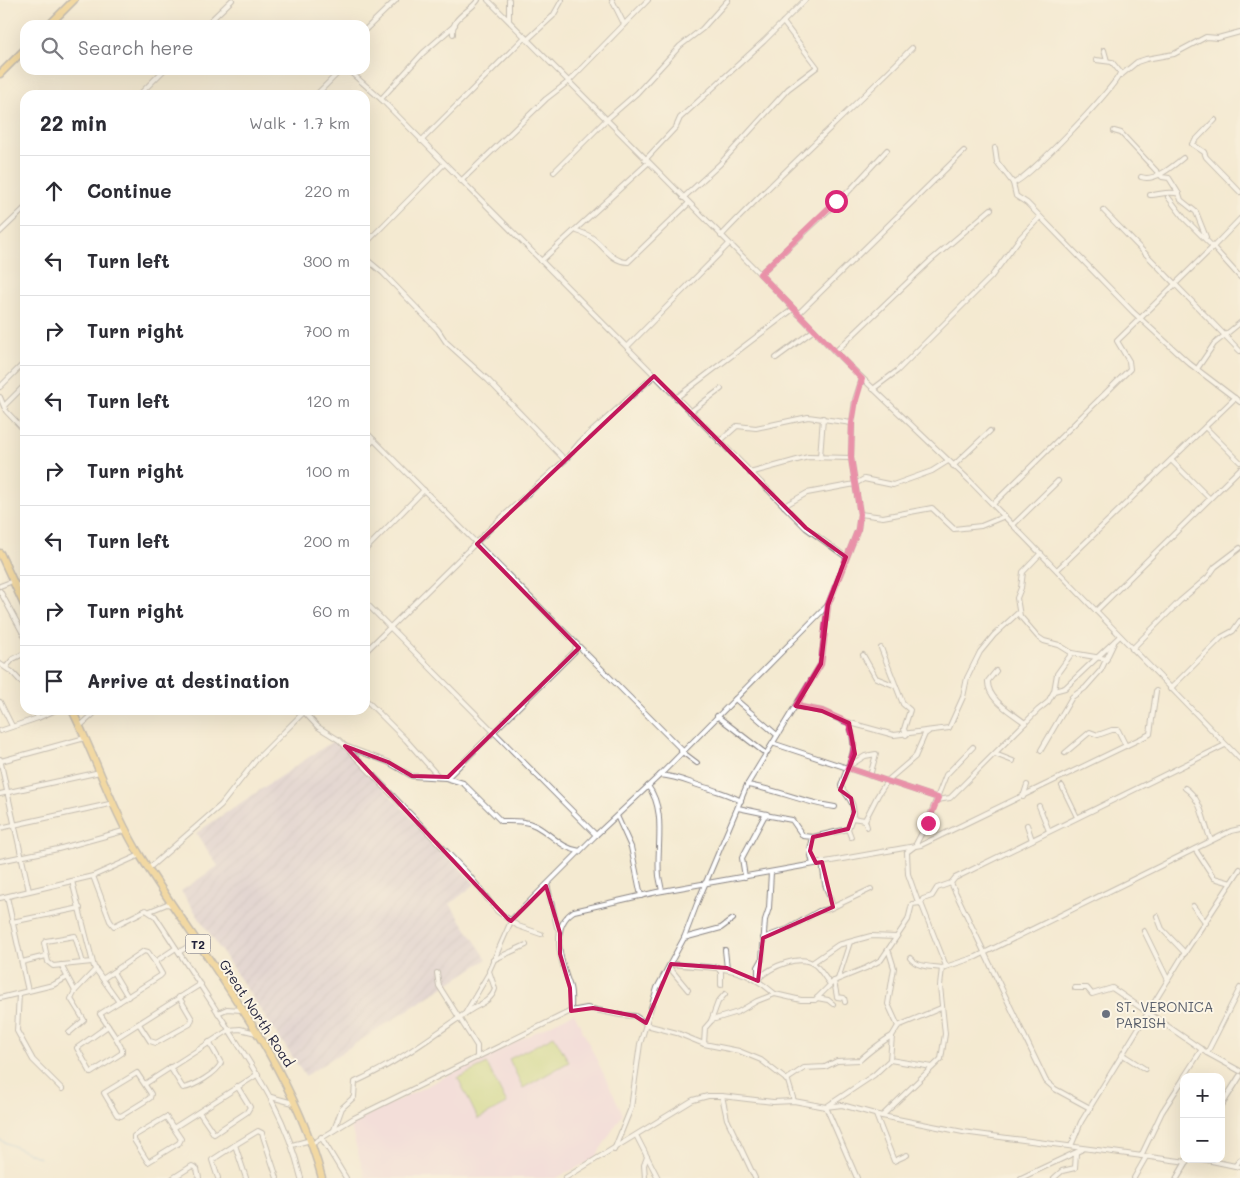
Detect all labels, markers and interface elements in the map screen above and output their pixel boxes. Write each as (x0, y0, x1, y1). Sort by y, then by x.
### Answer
search box (20, 20, 370, 75)
icon: search (38, 34, 66, 62)
text: Search here (78, 35, 194, 60)
text: 22 min (40, 109, 107, 136)
text: Walk · 1.7 km (249, 112, 350, 133)
icon: ahead (40, 177, 68, 205)
text: Continue (87, 178, 172, 203)
text: 220 m (304, 180, 350, 201)
route start (825, 190, 848, 213)
icon: left (40, 247, 68, 275)
text: Turn left (87, 248, 170, 273)
text: 300 m (303, 250, 350, 271)
icon: right (40, 317, 68, 345)
text: Turn right (87, 318, 184, 343)
text: 700 m (303, 320, 350, 341)
icon: left (40, 387, 68, 415)
text: Turn left (87, 388, 170, 413)
text: 120 m (306, 390, 350, 411)
icon: right (40, 457, 68, 485)
text: Turn right (87, 458, 184, 483)
text: 100 m (305, 460, 350, 481)
icon: left (40, 527, 68, 555)
text: Turn left (87, 528, 170, 553)
text: 200 m (303, 530, 350, 551)
icon: right (40, 597, 68, 625)
text: Turn right (87, 598, 184, 623)
text: 60 m (313, 600, 350, 621)
icon: arrive (40, 667, 68, 695)
text: Arrive at destination (87, 668, 290, 693)
route end (917, 812, 940, 835)
road number: T2 (186, 934, 210, 954)
street label: Great North Road (215, 956, 299, 1070)
place label: ST. VERONICA PARISH (1116, 997, 1214, 1032)
marker: ST. VERONICA PARISH (1100, 1008, 1112, 1020)
map controls (1180, 1073, 1225, 1163)
button: + (1180, 1073, 1225, 1118)
button: − (1180, 1118, 1225, 1163)

